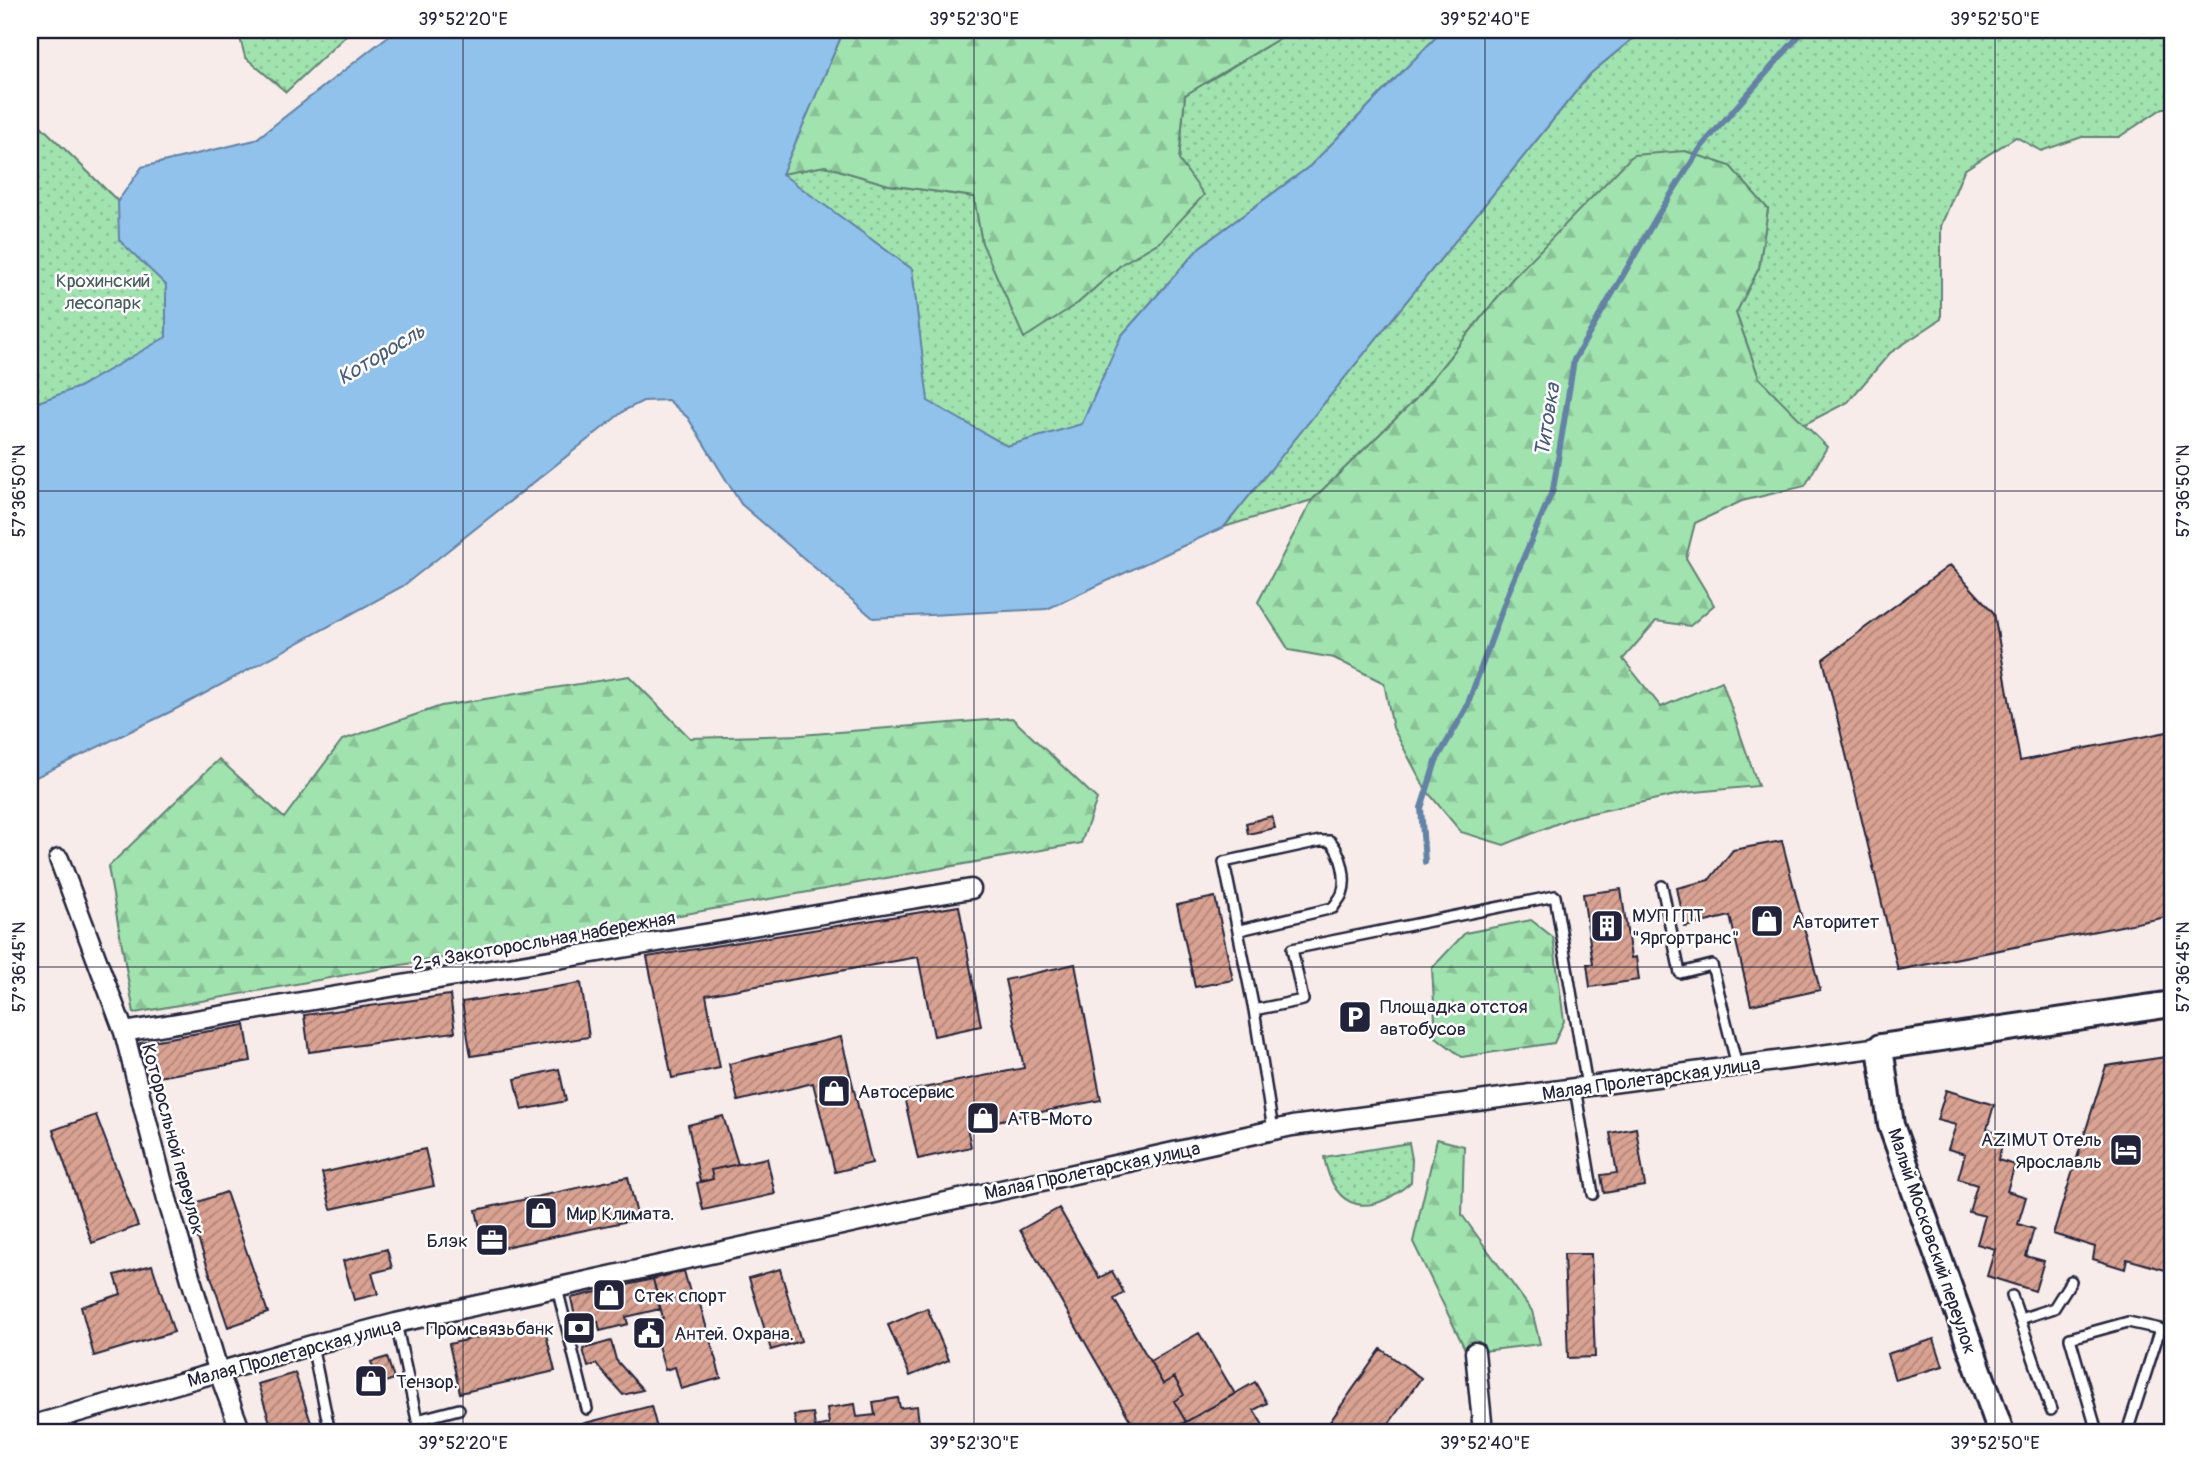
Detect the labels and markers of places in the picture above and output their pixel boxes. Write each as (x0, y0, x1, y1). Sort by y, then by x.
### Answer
shop icon: Авторитет (1748, 902, 1786, 940)
place label: МУП ГПТ "Яргортранс" (1632, 904, 1740, 950)
building icon: МУП ГПТ "Яргортранс" (1588, 907, 1626, 945)
place label: Авторитет (1792, 910, 1880, 934)
place label: Площадка отстоя автобусов (1380, 995, 1528, 1041)
parking icon: Площадка отстоя автобусов (1336, 998, 1374, 1036)
shop icon: Автосервис (815, 1072, 853, 1110)
place label: Автосервис (858, 1080, 955, 1104)
shop icon: АТВ-Мото (964, 1099, 1002, 1137)
place label: АТВ-Мото (1007, 1107, 1092, 1131)
place label: AZIMUT Отель Ярославль (1981, 1128, 2102, 1174)
hotel icon: AZIMUT Отель Ярославль (2107, 1131, 2145, 1169)
shop icon: Мир Климата. (522, 1194, 560, 1232)
place label: Мир Климата. (566, 1202, 674, 1226)
office icon: Блэк (473, 1221, 511, 1259)
place label: Блэк (427, 1229, 468, 1253)
shop icon: Стек спорт (590, 1276, 628, 1314)
place label: Стек спорт (634, 1284, 727, 1308)
bank icon: Промсвязьбанк (560, 1309, 598, 1347)
public building icon: Антей. Охрана. (630, 1314, 668, 1352)
place label: Промсвязьбанк (426, 1317, 554, 1341)
place label: Антей. Охрана. (674, 1322, 794, 1346)
shop icon: Тензор. (352, 1362, 390, 1400)
place label: Тензор. (396, 1370, 458, 1394)

